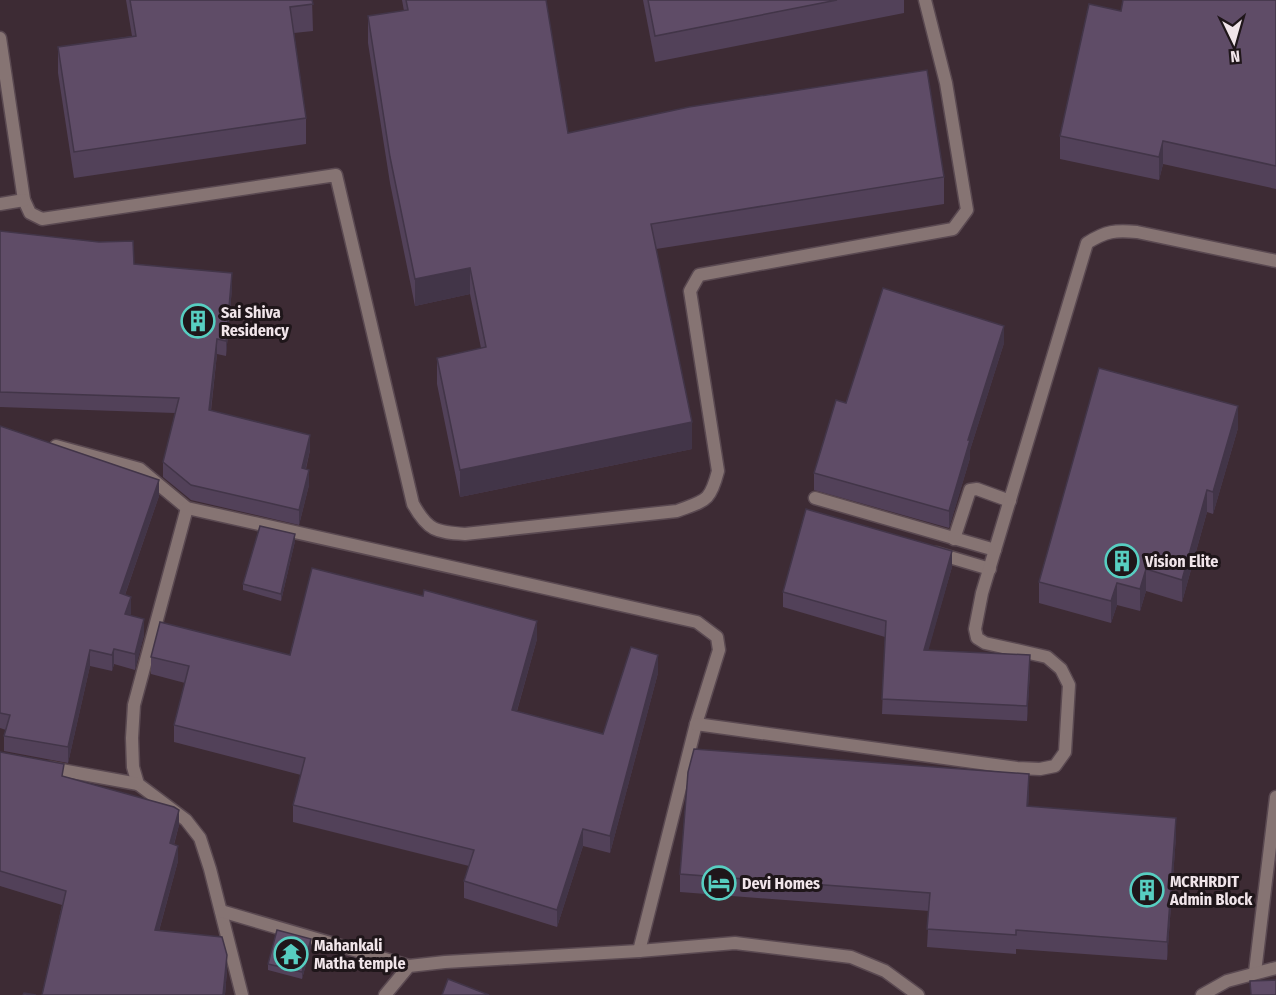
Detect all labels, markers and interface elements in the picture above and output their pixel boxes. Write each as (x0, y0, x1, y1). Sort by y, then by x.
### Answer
north arrow (1204, 12, 1264, 72)
text: N (1230, 47, 1241, 66)
building icon: Sai Shiva Residency (180, 303, 216, 339)
place label: Sai Shiva Residency (221, 303, 289, 340)
building icon: Vision Elite (1104, 543, 1140, 579)
place label: Vision Elite (1144, 552, 1218, 571)
hotel icon: Devi Homes (701, 865, 737, 901)
building icon: MCRHRDIT Admin Block (1129, 872, 1165, 908)
place label: MCRHRDIT Admin Block (1169, 872, 1253, 909)
place label: Devi Homes (742, 874, 820, 893)
temple icon: Mahankali Matha temple (273, 936, 309, 972)
place label: Mahankali Matha temple (314, 936, 406, 973)

